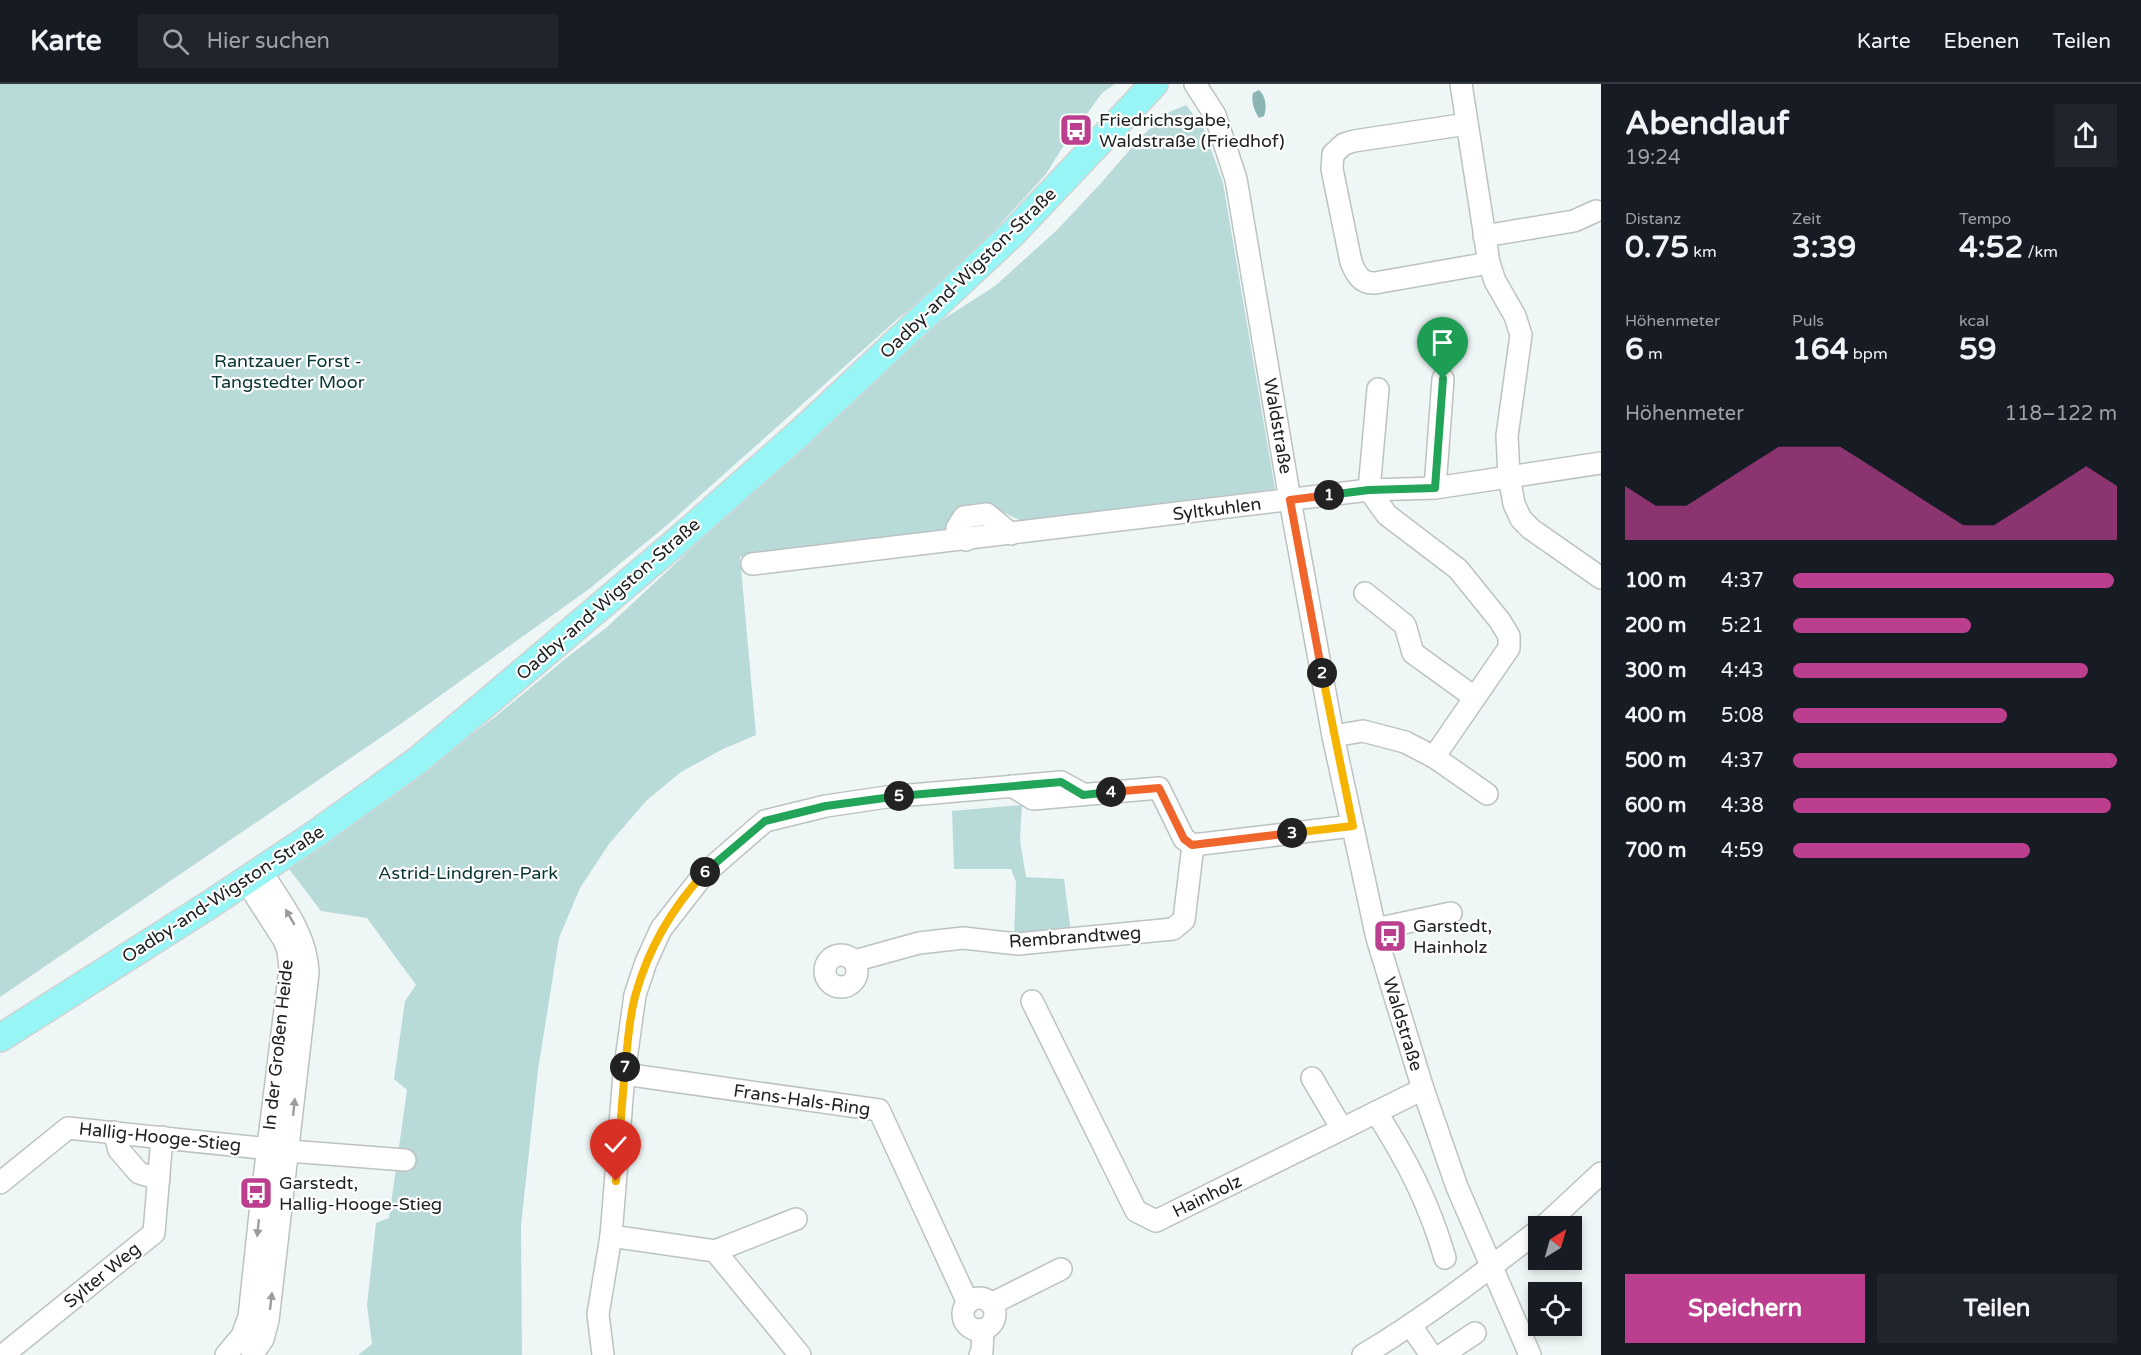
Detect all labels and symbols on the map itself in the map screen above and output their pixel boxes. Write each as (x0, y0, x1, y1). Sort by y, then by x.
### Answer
place label: Friedrichsgabe, Waldstraße (Friedhof) (1099, 109, 1285, 152)
bus stop icon: Friedrichsgabe, Waldstraße (Friedhof) (1058, 112, 1094, 148)
street label: Oadby-and-Wigston-Straße (875, 183, 1061, 363)
pin (1417, 317, 1468, 379)
park label: Rantzauer Forst - Tangstedter Moor (211, 350, 365, 393)
street label: Waldstraße (1259, 376, 1297, 476)
pin: 1 (1314, 480, 1344, 510)
street label: Syltkuhlen (1172, 493, 1262, 525)
street label: Oadby-and-Wigston-Straße (512, 513, 704, 685)
pin: 2 (1307, 658, 1337, 688)
pin: 4 (1096, 777, 1126, 807)
pin: 5 (884, 781, 914, 811)
pin: 3 (1277, 818, 1307, 848)
street label: Oadby-and-Wigston-Straße (118, 820, 328, 968)
pin: 6 (690, 857, 720, 887)
park label: Astrid-Lindgren-Park (378, 862, 558, 884)
one-way arrow (284, 909, 295, 925)
place label: Garstedt, Hainholz (1413, 915, 1492, 958)
bus stop icon: Garstedt, Hainholz (1372, 918, 1408, 954)
street label: Rembrandtweg (1008, 921, 1142, 953)
street label: In der Großen Heide (258, 959, 298, 1131)
street label: Waldstraße (1378, 974, 1428, 1074)
pin: 7 (610, 1052, 640, 1082)
street label: Frans-Hals-Ring (732, 1079, 872, 1121)
one-way arrow (289, 1097, 299, 1116)
street label: Hallig-Hooge-Stieg (78, 1118, 242, 1156)
pin (590, 1119, 641, 1181)
street label: Hainholz (1169, 1170, 1245, 1222)
place label: Garstedt, Hallig-Hooge-Stieg (279, 1172, 442, 1215)
bus stop icon: Garstedt, Hallig-Hooge-Stieg (238, 1175, 274, 1211)
north arrow (1528, 1216, 1582, 1270)
one-way arrow (253, 1218, 263, 1237)
street label: Sylter Weg (59, 1237, 145, 1313)
one-way arrow (266, 1291, 275, 1310)

